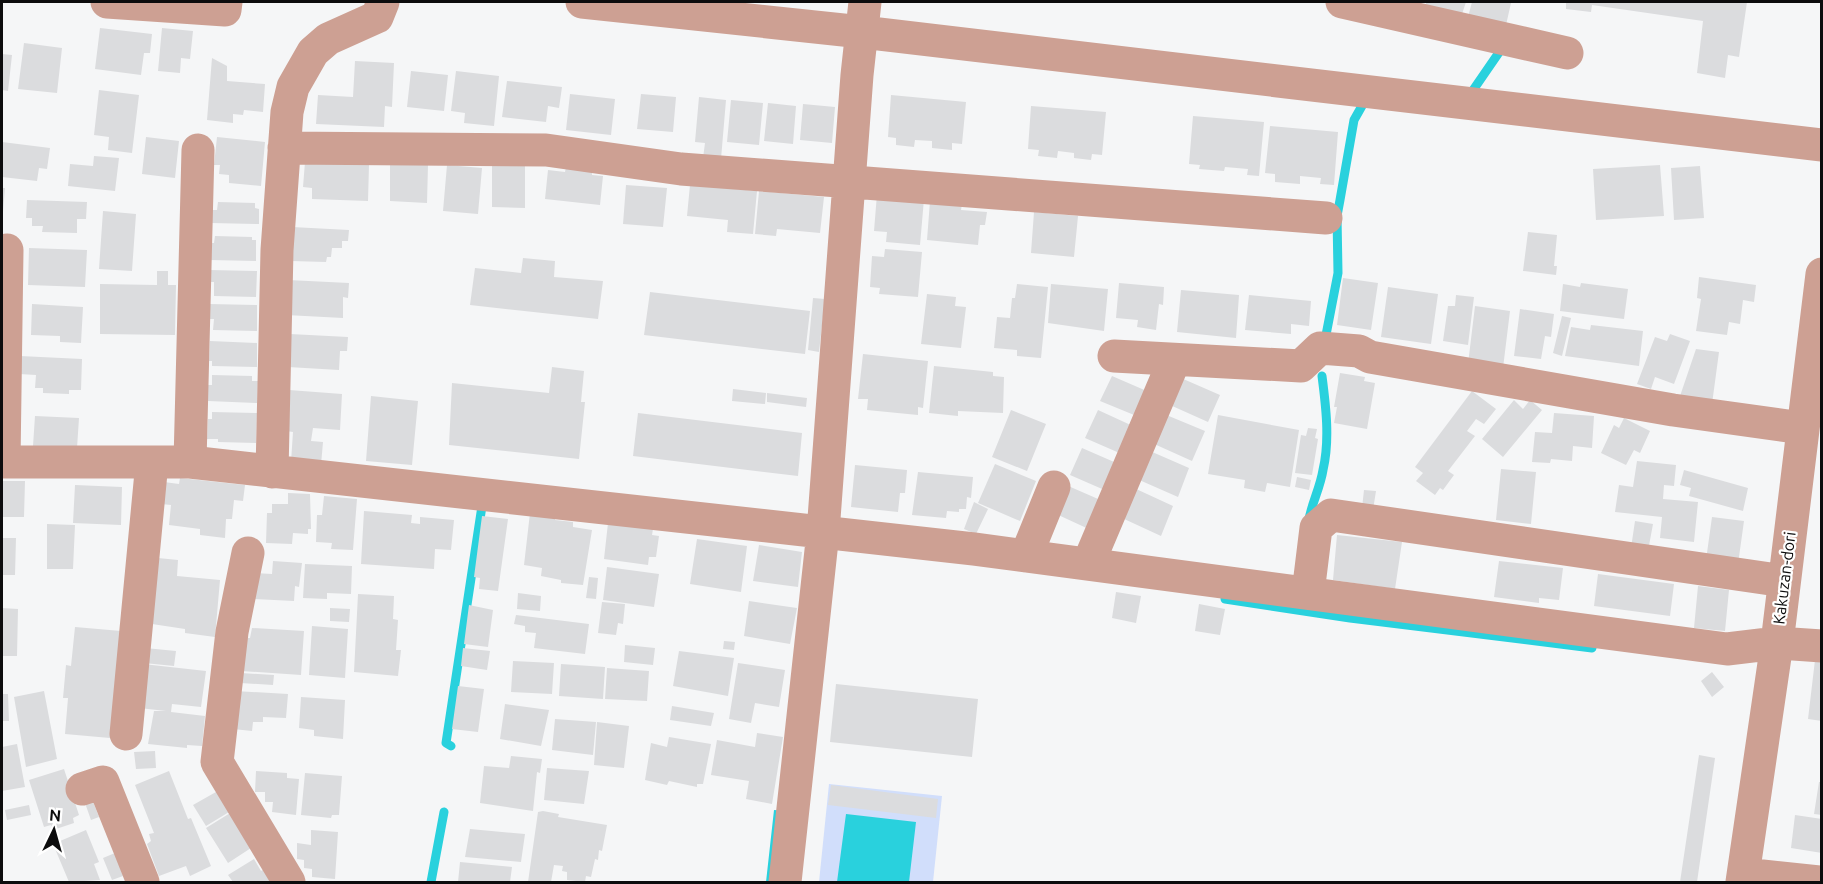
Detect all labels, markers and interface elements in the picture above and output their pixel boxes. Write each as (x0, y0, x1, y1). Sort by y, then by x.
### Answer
street label: Kakuzan-dori (1769, 531, 1799, 625)
north arrow (24, 800, 84, 860)
text: N (49, 806, 62, 825)

